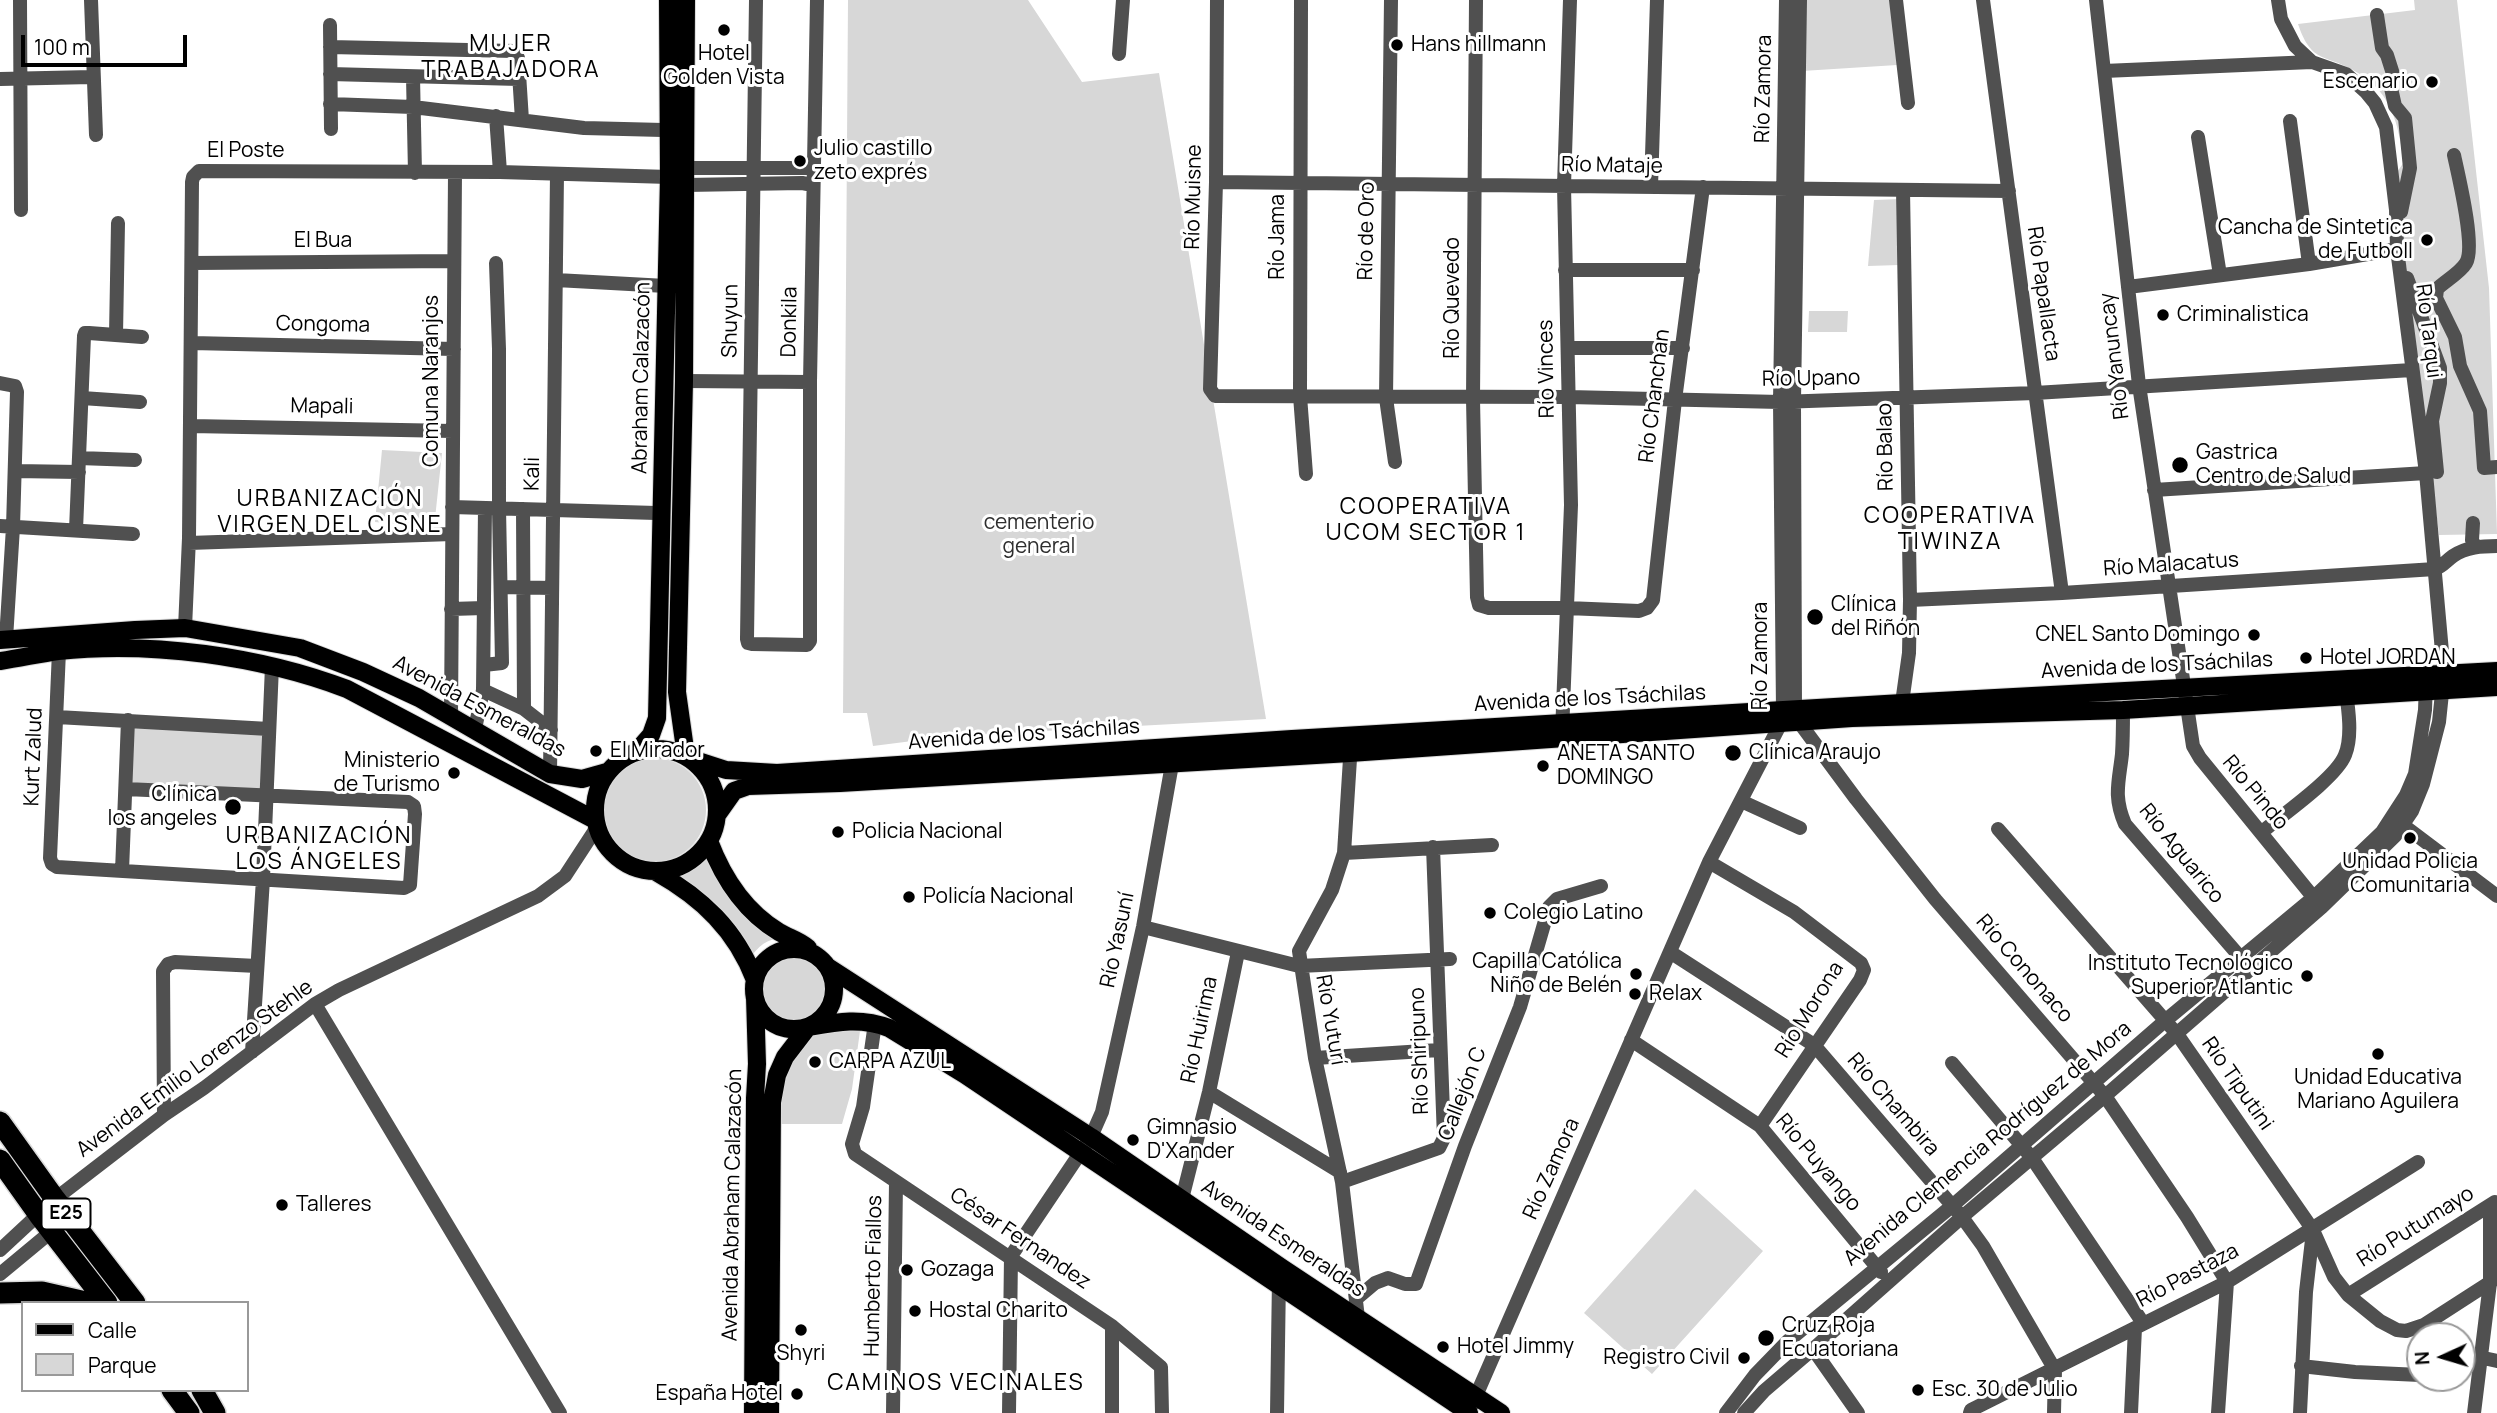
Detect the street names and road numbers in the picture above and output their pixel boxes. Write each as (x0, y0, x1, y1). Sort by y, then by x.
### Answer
street label: Río Zamora (1750, 35, 1778, 143)
street label: El Poste (207, 138, 285, 164)
street label: Río Muisne (1180, 144, 1208, 250)
street label: Río Mataje (1561, 153, 1663, 179)
street label: Río de Oro (1354, 181, 1380, 281)
street label: Río Jama (1265, 194, 1291, 280)
street label: Río Papallacta (2021, 225, 2065, 363)
street label: El Bua (294, 228, 352, 254)
street label: Río Quevedo (1440, 237, 1466, 359)
street label: Abraham Calazacón (628, 282, 656, 474)
street label: Río Tarqui (2410, 282, 2446, 380)
street label: Shuyun (718, 284, 744, 358)
street label: Donkila (777, 286, 803, 358)
street label: Río Yanuncay (2095, 291, 2135, 421)
street label: Comuna Naranjos (419, 295, 445, 467)
street label: Congoma (276, 312, 370, 338)
street label: Río Vinces (1534, 319, 1560, 419)
street label: Río Chanchan (1634, 328, 1676, 464)
street label: Río Upano (1762, 366, 1860, 392)
street label: Mapali (290, 394, 354, 420)
street label: Río Balao (1873, 403, 1899, 491)
street label: Kali (520, 457, 546, 491)
street label: Río Malacatus (2102, 548, 2240, 582)
street label: Río Zamora (1748, 602, 1774, 710)
street label: Avenida de los Tsáchilas (2040, 647, 2274, 685)
street label: Avenida Esmeraldas (388, 651, 570, 763)
street label: Avenida de los Tsáchilas (1473, 680, 1707, 718)
street label: Kurt Zalud (20, 707, 48, 807)
street label: Avenida de los Tsáchilas (907, 714, 1141, 756)
street label: Río Pindo (2217, 751, 2293, 835)
street label: Río Aguarico (2133, 799, 2229, 909)
street label: Río Yasuní (1096, 890, 1140, 990)
street label: Río Cononaco (1970, 910, 2078, 1028)
street label: Río Morona (1770, 957, 1850, 1063)
street label: Río Yuturí (1310, 973, 1350, 1067)
street label: Río Huirima (1176, 974, 1224, 1086)
street label: Avenida Emilio Lorenzo Stehle (72, 975, 318, 1163)
street label: Río Shiripuno (1405, 987, 1435, 1115)
street label: Avenida Clemencia Rodríguez de Mora (1839, 1016, 2137, 1272)
street label: Río Tiputini (2196, 1033, 2278, 1135)
street label: Callejón C (1434, 1044, 1492, 1144)
street label: Río Chambira (1842, 1048, 1944, 1162)
street label: Avenida Abraham Calazacón (718, 1068, 748, 1342)
street label: Río Puyango (1770, 1109, 1866, 1217)
street label: Río Zamora (1518, 1114, 1586, 1224)
street label: Avenida Esmeraldas (1196, 1175, 1370, 1303)
street label: Río Putumayo (2353, 1181, 2479, 1273)
street label: César Fernandez (945, 1183, 1095, 1295)
street label: Humberto Fiallos (860, 1195, 888, 1357)
road number: E25 (42, 1198, 90, 1230)
street label: Río Pastaza (2133, 1239, 2243, 1313)

